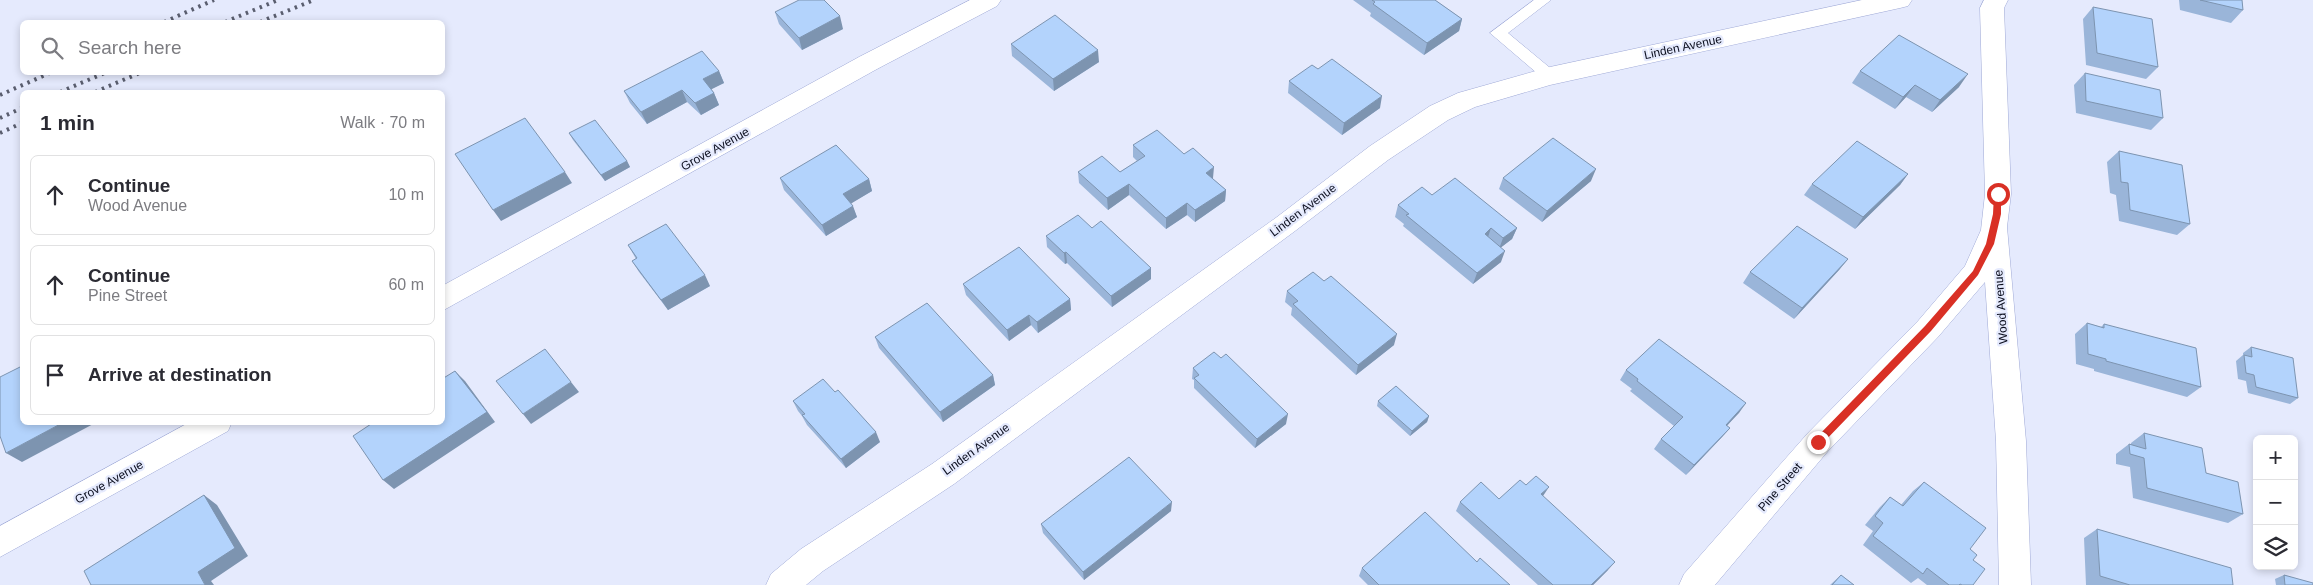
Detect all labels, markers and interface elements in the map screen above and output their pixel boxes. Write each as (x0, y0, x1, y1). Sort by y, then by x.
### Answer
search box (20, 20, 445, 75)
street label: Linden Avenue (1643, 32, 1723, 62)
icon: search (38, 34, 66, 62)
text: Search here (78, 37, 182, 58)
text: 1 min (40, 111, 95, 134)
text: Walk · 70 m (340, 114, 425, 131)
street label: Grove Avenue (678, 124, 752, 174)
text: Continue (88, 175, 170, 196)
street label: Linden Avenue (1267, 180, 1339, 239)
icon: ahead (41, 181, 69, 209)
route start (1987, 183, 2010, 206)
text: 10 m (388, 186, 424, 203)
text: Wood Avenue (88, 197, 187, 214)
text: Continue (88, 265, 170, 286)
street label: Wood Avenue (1991, 269, 2011, 345)
icon: ahead (41, 271, 69, 299)
text: 60 m (388, 276, 424, 293)
text: Pine Street (88, 287, 167, 304)
icon: arrive (41, 361, 69, 389)
text: Arrive at destination (88, 364, 272, 385)
street label: Linden Avenue (940, 420, 1012, 478)
route end (1807, 431, 1830, 454)
map controls (2253, 435, 2298, 570)
button: + (2253, 435, 2298, 480)
street label: Grove Avenue (72, 457, 146, 507)
street label: Pine Street (1755, 460, 1805, 514)
button: − (2253, 480, 2298, 525)
button: layers (2253, 525, 2298, 570)

